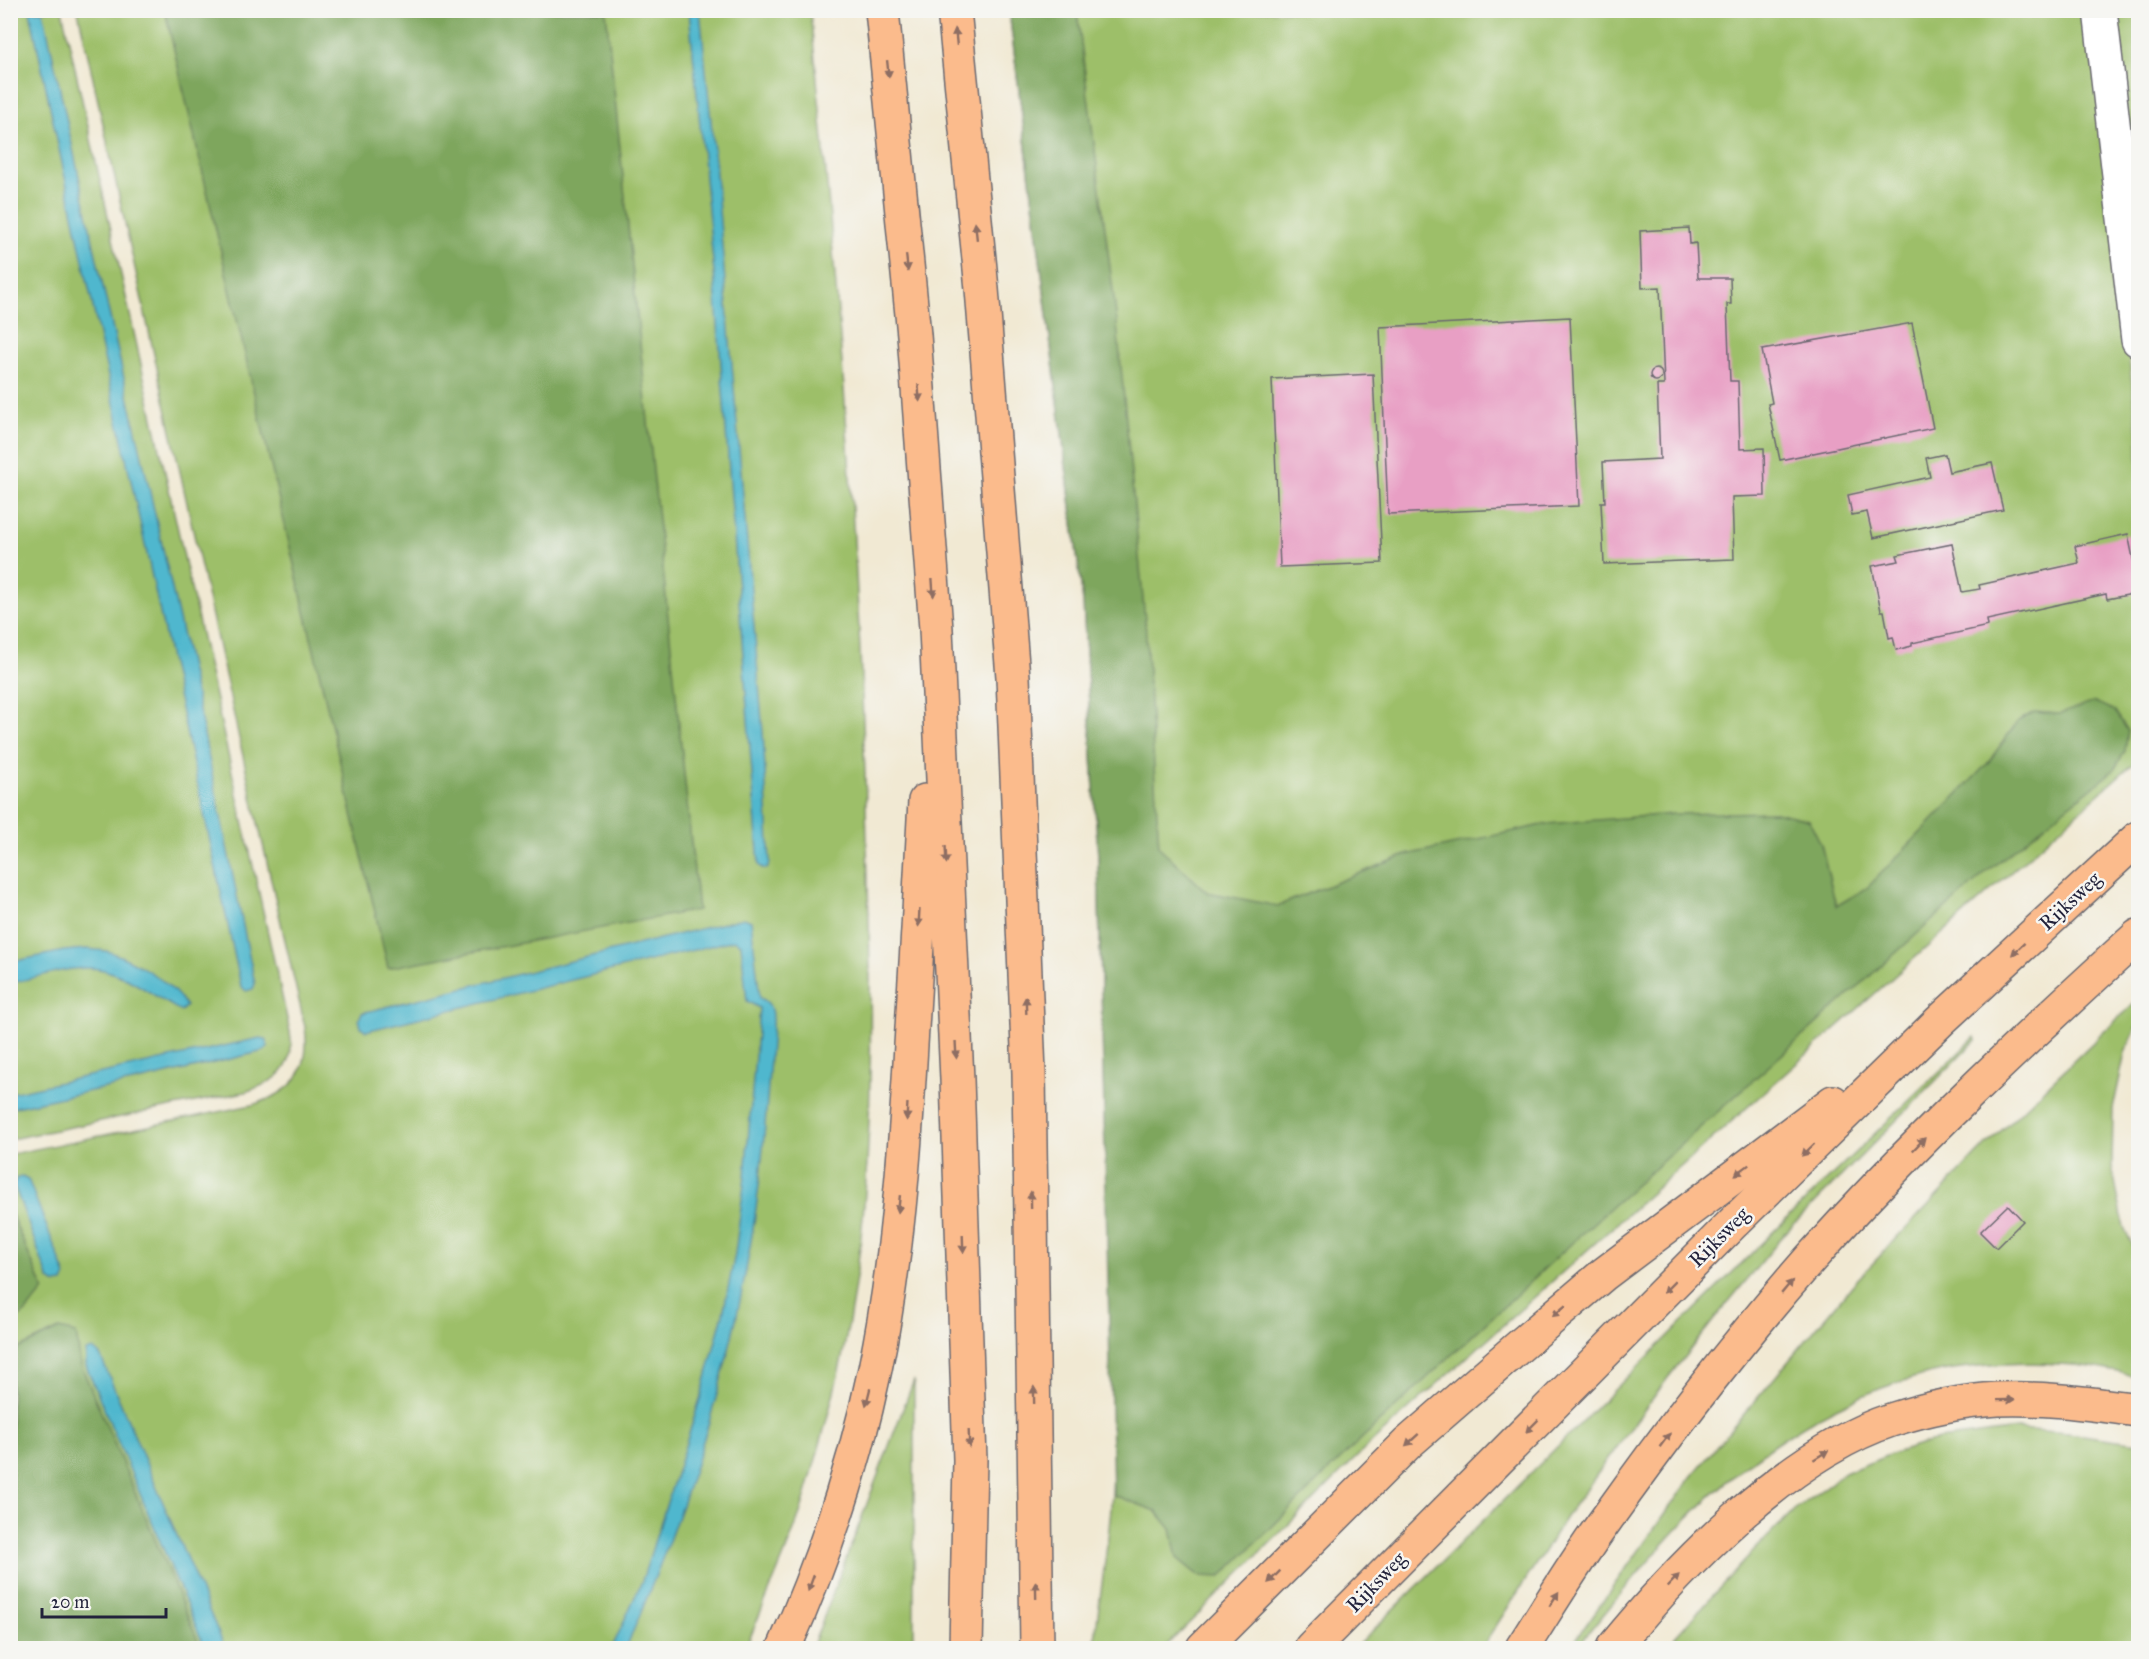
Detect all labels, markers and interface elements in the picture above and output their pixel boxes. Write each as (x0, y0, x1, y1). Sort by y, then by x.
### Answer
one-way arrow (951, 28, 961, 47)
one-way arrow (883, 59, 893, 78)
one-way arrow (971, 222, 981, 241)
one-way arrow (902, 253, 912, 272)
one-way arrow (914, 384, 923, 403)
one-way arrow (928, 578, 937, 597)
one-way arrow (942, 845, 951, 864)
street label: Rijksweg (2034, 866, 2106, 936)
one-way arrow (914, 908, 923, 927)
one-way arrow (2011, 942, 2026, 956)
one-way arrow (1022, 996, 1031, 1015)
one-way arrow (951, 1040, 960, 1059)
one-way arrow (903, 1103, 912, 1122)
one-way arrow (1912, 1136, 1926, 1151)
one-way arrow (1800, 1143, 1815, 1157)
one-way arrow (1735, 1163, 1750, 1175)
one-way arrow (1026, 1191, 1036, 1210)
one-way arrow (894, 1195, 904, 1214)
street label: Rijksweg (1683, 1201, 1755, 1273)
one-way arrow (958, 1235, 967, 1254)
one-way arrow (1780, 1279, 1793, 1295)
one-way arrow (1662, 1280, 1677, 1294)
one-way arrow (1551, 1305, 1567, 1318)
one-way arrow (1029, 1386, 1038, 1405)
one-way arrow (863, 1388, 872, 1406)
one-way arrow (1996, 1395, 2015, 1404)
one-way arrow (1526, 1418, 1540, 1432)
one-way arrow (965, 1430, 974, 1449)
one-way arrow (1659, 1432, 1671, 1447)
one-way arrow (1405, 1433, 1420, 1447)
one-way arrow (1813, 1450, 1829, 1461)
street label: Rijksweg (1341, 1546, 1412, 1618)
one-way arrow (1267, 1570, 1281, 1585)
one-way arrow (806, 1574, 816, 1592)
one-way arrow (1666, 1574, 1679, 1589)
scale bar (42, 1581, 166, 1619)
one-way arrow (1031, 1581, 1041, 1600)
text: 20 m (51, 1591, 89, 1613)
one-way arrow (1548, 1591, 1559, 1608)

